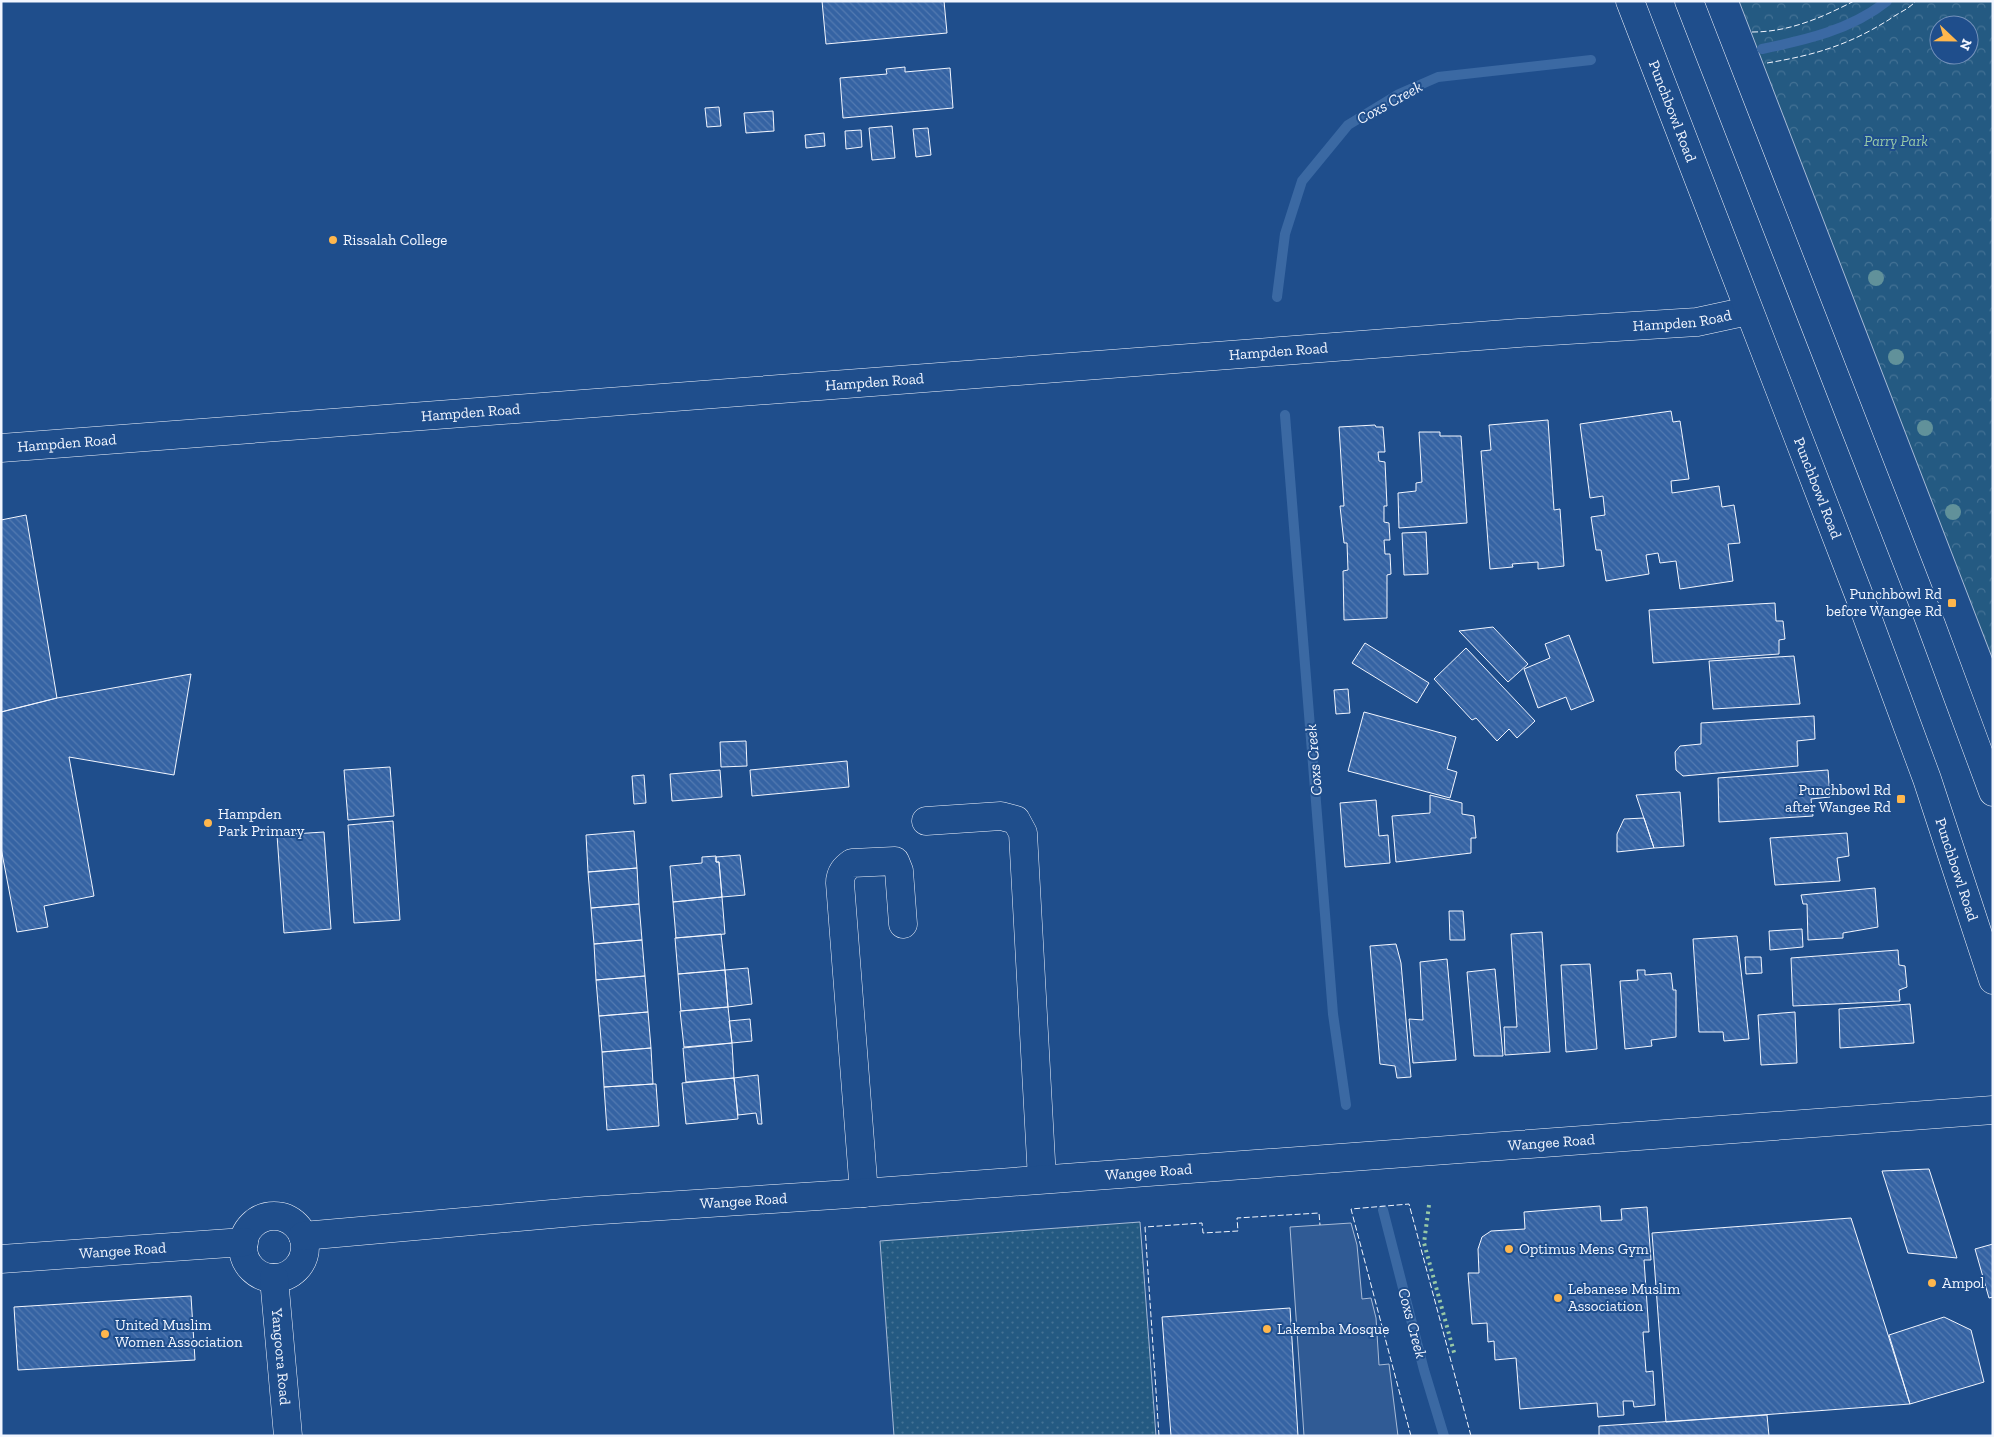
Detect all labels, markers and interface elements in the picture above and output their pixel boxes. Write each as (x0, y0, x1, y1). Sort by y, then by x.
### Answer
north arrow (1929, 15, 1979, 65)
text: N (1956, 37, 1975, 53)
street label: Punchbowl Road (1645, 58, 1700, 165)
water label: Coxs Creek (1353, 77, 1425, 128)
park label: Parry Park (1864, 132, 1928, 150)
place label: Rissalah College (343, 231, 447, 249)
marker: Rissalah College (327, 234, 339, 246)
street label: Hampden Road (1632, 306, 1734, 335)
street label: Hampden Road (1228, 338, 1329, 364)
street label: Hampden Road (824, 369, 925, 395)
street label: Hampden Road (420, 400, 522, 425)
street label: Hampden Road (17, 430, 118, 456)
street label: Punchbowl Road (1790, 435, 1846, 542)
place label: Punchbowl Rd before Wangee Rd (1825, 585, 1943, 620)
marker: Punchbowl Rd before Wangee Rd (1946, 597, 1958, 609)
water label: Coxs Creek (1301, 723, 1326, 797)
place label: Punchbowl Rd after Wangee Rd (1785, 781, 1892, 816)
marker: Punchbowl Rd after Wangee Rd (1895, 793, 1907, 805)
place label: Hampden Park Primary (218, 805, 305, 840)
street label: Punchbowl Road (1931, 816, 1982, 924)
marker: Hampden Park Primary (202, 817, 214, 829)
street label: Wangee Road (1507, 1130, 1596, 1155)
street label: Wangee Road (1104, 1160, 1193, 1184)
street label: Wangee Road (699, 1189, 788, 1213)
street label: Wangee Road (79, 1238, 168, 1263)
place label: Optimus Mens Gym (1519, 1240, 1649, 1258)
marker: Optimus Mens Gym (1503, 1243, 1515, 1255)
place label: Ampol (1942, 1274, 1985, 1292)
marker: Ampol (1926, 1277, 1938, 1289)
place label: Lebanese Muslim Association (1568, 1280, 1680, 1315)
water label: Coxs Creek (1394, 1286, 1431, 1360)
marker: Lebanese Muslim Association (1552, 1292, 1564, 1304)
street label: Yangoora Road (268, 1307, 294, 1406)
place label: United Muslim Women Association (115, 1316, 243, 1351)
place label: Lakemba Mosque (1277, 1320, 1389, 1338)
marker: Lakemba Mosque (1261, 1323, 1273, 1335)
marker: United Muslim Women Association (99, 1328, 111, 1340)

